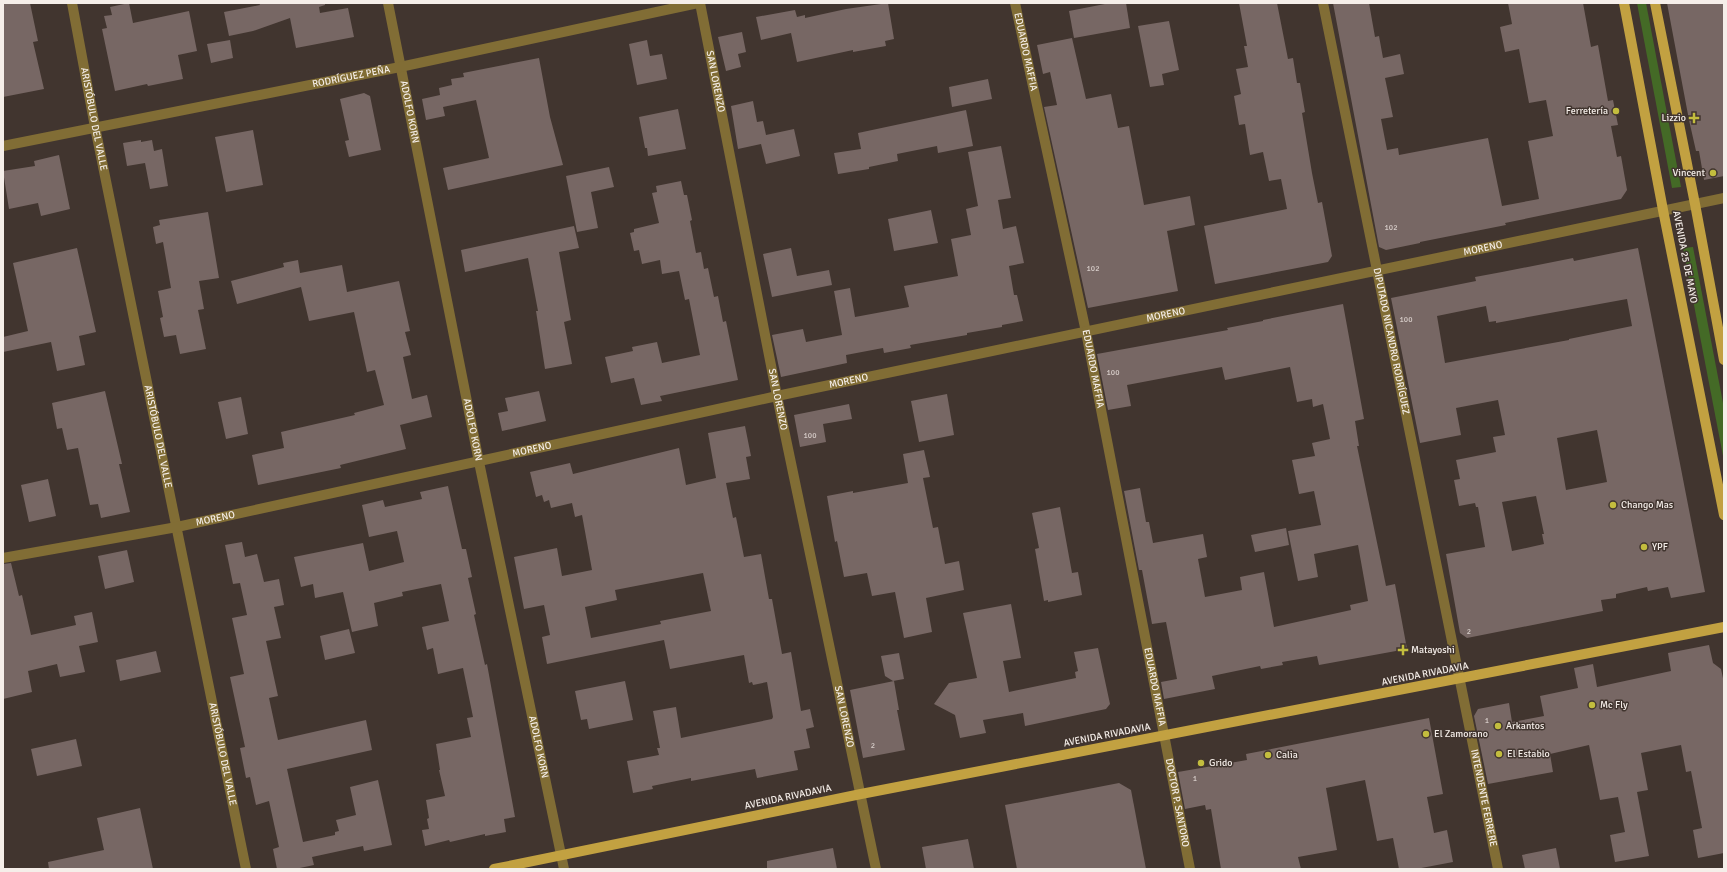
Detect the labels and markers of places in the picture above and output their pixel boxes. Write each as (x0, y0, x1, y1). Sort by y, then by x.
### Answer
place label: Ferretería (1566, 105, 1608, 117)
marker: Ferretería (1611, 106, 1621, 116)
place label: Lizzio (1661, 112, 1686, 124)
marker: Lizzio (1689, 113, 1699, 123)
place label: Vincent (1672, 167, 1705, 179)
marker: Vincent (1708, 168, 1718, 178)
place label: Chango Mas (1621, 499, 1674, 511)
marker: Chango Mas (1608, 500, 1618, 510)
place label: YPF (1652, 541, 1668, 553)
marker: YPF (1639, 542, 1649, 552)
place label: Matayoshi (1411, 644, 1455, 656)
marker: Matayoshi (1398, 645, 1408, 655)
place label: Mc Fly (1600, 699, 1628, 711)
marker: Mc Fly (1587, 700, 1597, 710)
place label: Arkantos (1506, 720, 1545, 732)
marker: Arkantos (1493, 721, 1503, 731)
place label: El Zamorano (1434, 728, 1488, 740)
marker: El Zamorano (1421, 729, 1431, 739)
place label: El Establo (1507, 748, 1550, 760)
place label: Calia (1276, 749, 1298, 761)
marker: El Establo (1494, 749, 1504, 759)
marker: Calia (1263, 750, 1273, 760)
place label: Grido (1209, 757, 1233, 769)
marker: Grido (1196, 758, 1206, 768)

